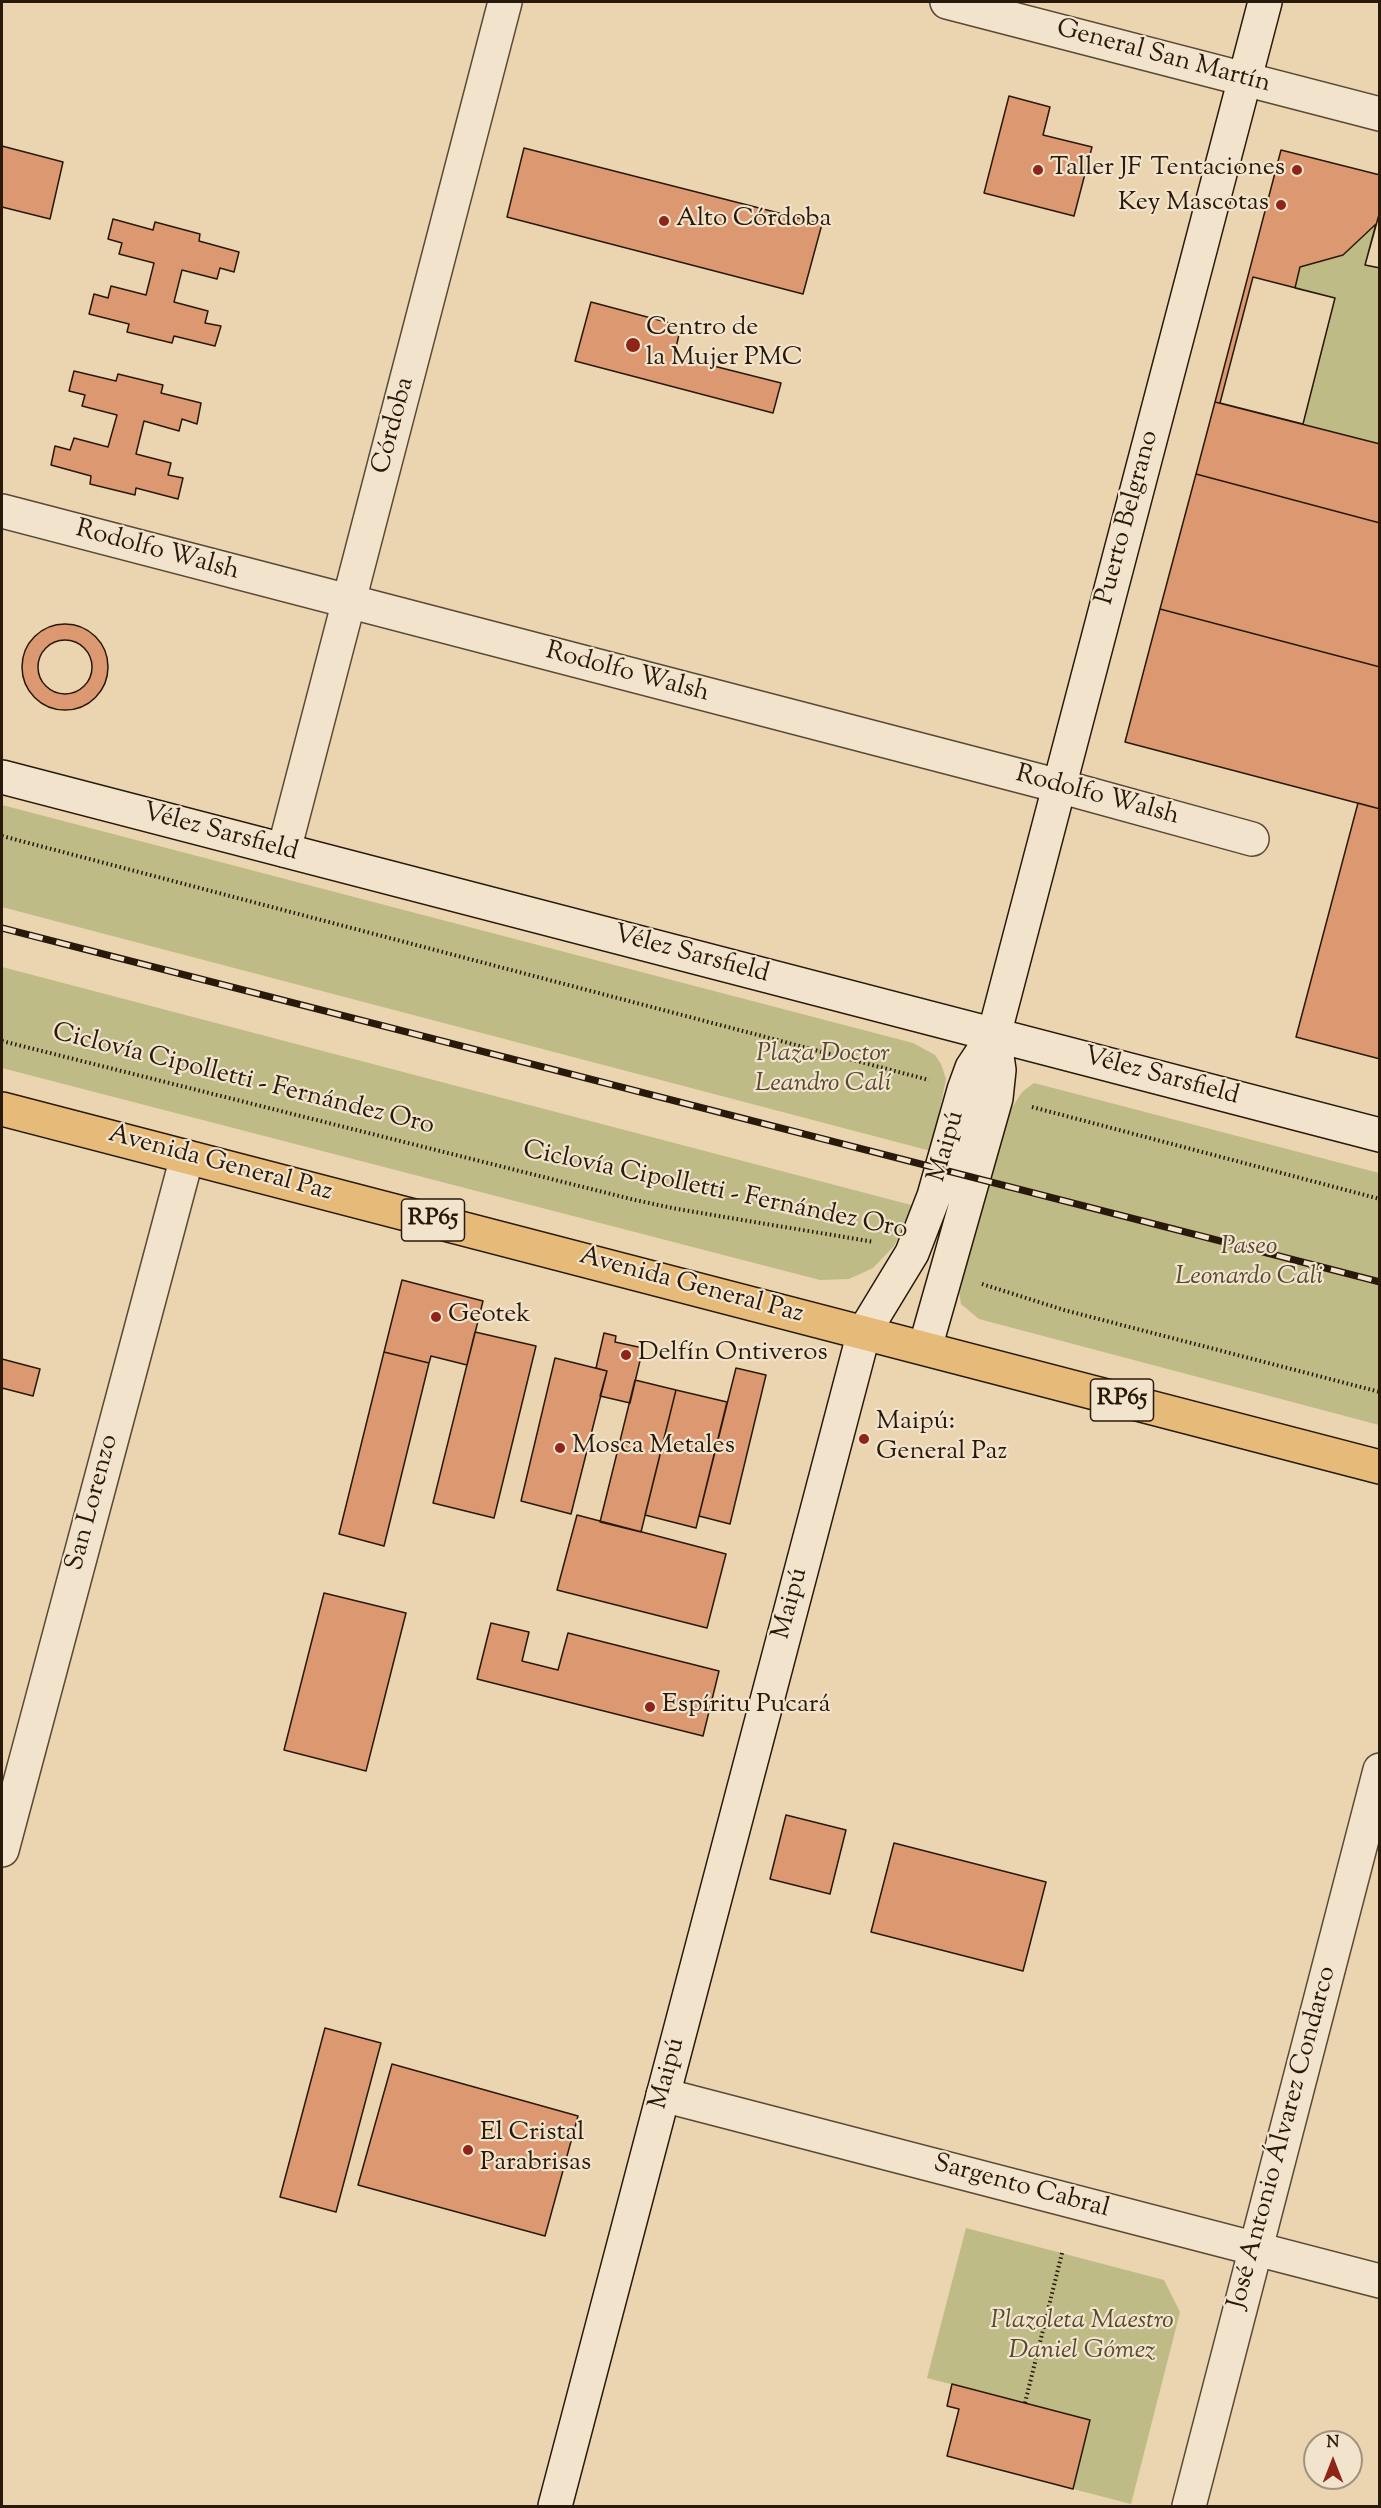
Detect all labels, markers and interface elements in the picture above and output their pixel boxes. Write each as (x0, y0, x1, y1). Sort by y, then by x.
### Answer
street label: General San Martín (1053, 14, 1273, 102)
place label: Taller JF (1050, 154, 1142, 186)
place label: Tentaciones (1151, 154, 1285, 186)
marker: Taller JF (1031, 163, 1045, 177)
marker: Tentaciones (1290, 163, 1304, 177)
place label: Key Mascotas (1118, 189, 1269, 221)
marker: Key Mascotas (1274, 198, 1288, 212)
place label: Alto Córdoba (676, 205, 832, 237)
marker: Alto Córdoba (657, 214, 671, 228)
place label: Centro de la Mujer PMC (646, 314, 803, 376)
marker: Centro de la Mujer PMC (624, 336, 642, 354)
street label: Córdoba (367, 374, 423, 478)
street label: Puerto Belgrano (1091, 428, 1167, 608)
street label: Rodolfo Walsh (72, 515, 242, 589)
street label: Rodolfo Walsh (542, 637, 712, 711)
street label: Rodolfo Walsh (1012, 760, 1182, 834)
street label: Vélez Sarsfield (139, 798, 301, 870)
street label: Vélez Sarsfield (610, 920, 772, 992)
street label: Ciclovía Cipolletti - Fernández Oro (49, 1018, 437, 1144)
park label: Plaza Doctor Leandro Calí (755, 1040, 891, 1102)
street label: Vélez Sarsfield (1080, 1042, 1242, 1114)
street label: Maipú (923, 1108, 973, 1186)
street label: Avenida General Paz (105, 1120, 335, 1210)
street label: Ciclovía Cipolletti - Fernández Oro (520, 1136, 910, 1248)
road number: RP65 (402, 1199, 464, 1241)
park label: Paseo Leonardo Cali (1175, 1233, 1323, 1294)
street label: Avenida General Paz (576, 1242, 806, 1332)
place label: Geotek (448, 1301, 531, 1333)
marker: Geotek (429, 1310, 443, 1324)
place label: Delfín Ontiveros (638, 1339, 828, 1371)
marker: Delfín Ontiveros (619, 1348, 633, 1362)
road number: RP65 (1090, 1379, 1154, 1421)
place label: Maipú: General Paz (876, 1408, 1007, 1470)
street label: San Lorenzo (61, 1432, 127, 1574)
place label: Mosca Metales (572, 1432, 735, 1464)
marker: Maipú: General Paz (857, 1432, 871, 1446)
marker: Mosca Metales (553, 1441, 567, 1455)
street label: Maipú (768, 1565, 816, 1643)
place label: Espíritu Pucará (662, 1691, 830, 1723)
marker: Espíritu Pucará (643, 1700, 657, 1714)
street label: José Antonio Álvarez Condarco (1223, 1963, 1345, 2313)
street label: Maipú (645, 2035, 693, 2113)
place label: El Cristal Parabrisas (480, 2119, 591, 2180)
marker: El Cristal Parabrisas (461, 2143, 475, 2157)
street label: Sargento Cabral (930, 2150, 1112, 2226)
park label: Plazoleta Maestro Daniel Gómez (990, 2307, 1174, 2368)
north arrow (1303, 2430, 1363, 2490)
text: N (1327, 2432, 1339, 2455)

